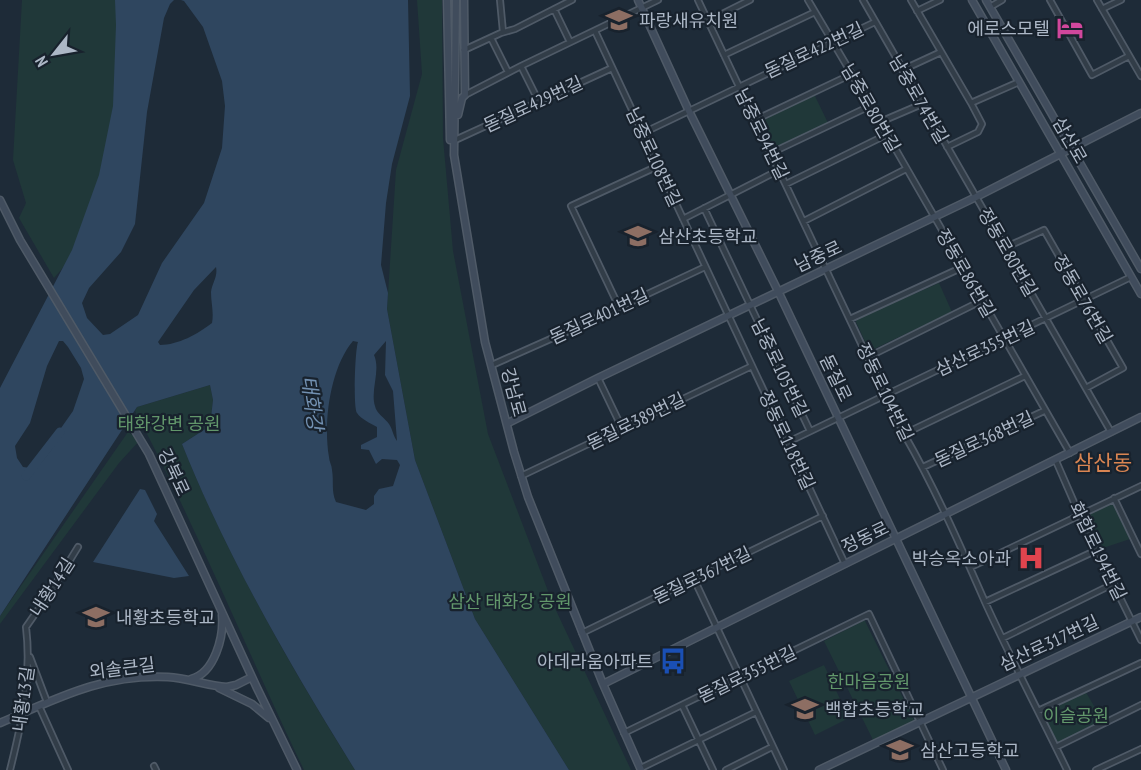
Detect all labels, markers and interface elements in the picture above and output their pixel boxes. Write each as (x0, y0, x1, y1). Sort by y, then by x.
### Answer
school or university icon: 파랑새유치원 (604, 5, 634, 35)
place label: 파랑새유치원 (639, 9, 738, 32)
hotel icon: 에로스모텔 (1055, 13, 1085, 43)
street label: 돋질로422번길 (761, 17, 867, 83)
place label: 에로스모텔 (967, 17, 1050, 40)
north arrow (24, 24, 84, 84)
street label: 남중로74번길 (884, 50, 954, 148)
text: N (30, 53, 52, 71)
street label: 남중로80번길 (836, 59, 906, 157)
street label: 돋질로429번길 (480, 71, 586, 137)
street label: 남중로94번길 (730, 84, 794, 184)
street label: 남중로108번길 (621, 104, 687, 210)
street label: 삼산로 (1048, 113, 1092, 167)
street label: 정동로80번길 (973, 203, 1043, 301)
school or university icon: 삼산초등학교 (623, 221, 653, 251)
street label: 정동로86번길 (931, 224, 1001, 322)
place label: 삼산초등학교 (658, 225, 757, 248)
street label: 남중로 (791, 235, 845, 277)
street label: 정동로76번길 (1048, 250, 1118, 348)
street label: 돋질로401번길 (546, 283, 652, 349)
street label: 남중로105번길 (746, 315, 814, 421)
street label: 삼산로355번길 (932, 315, 1038, 381)
street label: 정동로104번길 (851, 339, 919, 445)
street label: 돋질로 (815, 351, 857, 405)
street label: 강남로 (496, 365, 532, 419)
water label: 태화강 (295, 374, 329, 435)
street label: 돋질로389번길 (583, 387, 689, 455)
street label: 정동로118번길 (754, 387, 820, 493)
street label: 돋질로368번길 (931, 406, 1037, 472)
park label: 태화강변 공원 (117, 412, 221, 435)
street label: 강북로 (153, 445, 195, 499)
district label: 삼산동 (1074, 449, 1132, 476)
street label: 화합로194번길 (1064, 498, 1132, 604)
street label: 정동로 (838, 516, 892, 558)
street label: 돋질로367번길 (649, 541, 755, 609)
hospital icon: 박승옥소아과 (1016, 543, 1046, 573)
place label: 박승옥소아과 (912, 547, 1011, 570)
street label: 내황14길 (24, 553, 80, 621)
park label: 삼산 태화강 공원 (448, 590, 572, 613)
school or university icon: 내황초등학교 (81, 602, 111, 632)
place label: 내황초등학교 (116, 606, 215, 629)
street label: 삼산로317번길 (996, 610, 1102, 676)
street label: 돋질로355번길 (694, 640, 800, 708)
bus stop icon: 아데라움아파트 (658, 646, 688, 676)
place label: 아데라움아파트 (537, 650, 653, 673)
street label: 외솔큰길 (88, 653, 156, 683)
street label: 내황13길 (7, 665, 39, 733)
park label: 한마음공원 (828, 670, 910, 693)
school or university icon: 백합초등학교 (790, 694, 820, 724)
place label: 백합초등학교 (825, 698, 924, 721)
park label: 이슬공원 (1043, 704, 1109, 727)
school or university icon: 삼산고등학교 (885, 735, 915, 765)
place label: 삼산고등학교 (920, 739, 1019, 762)

